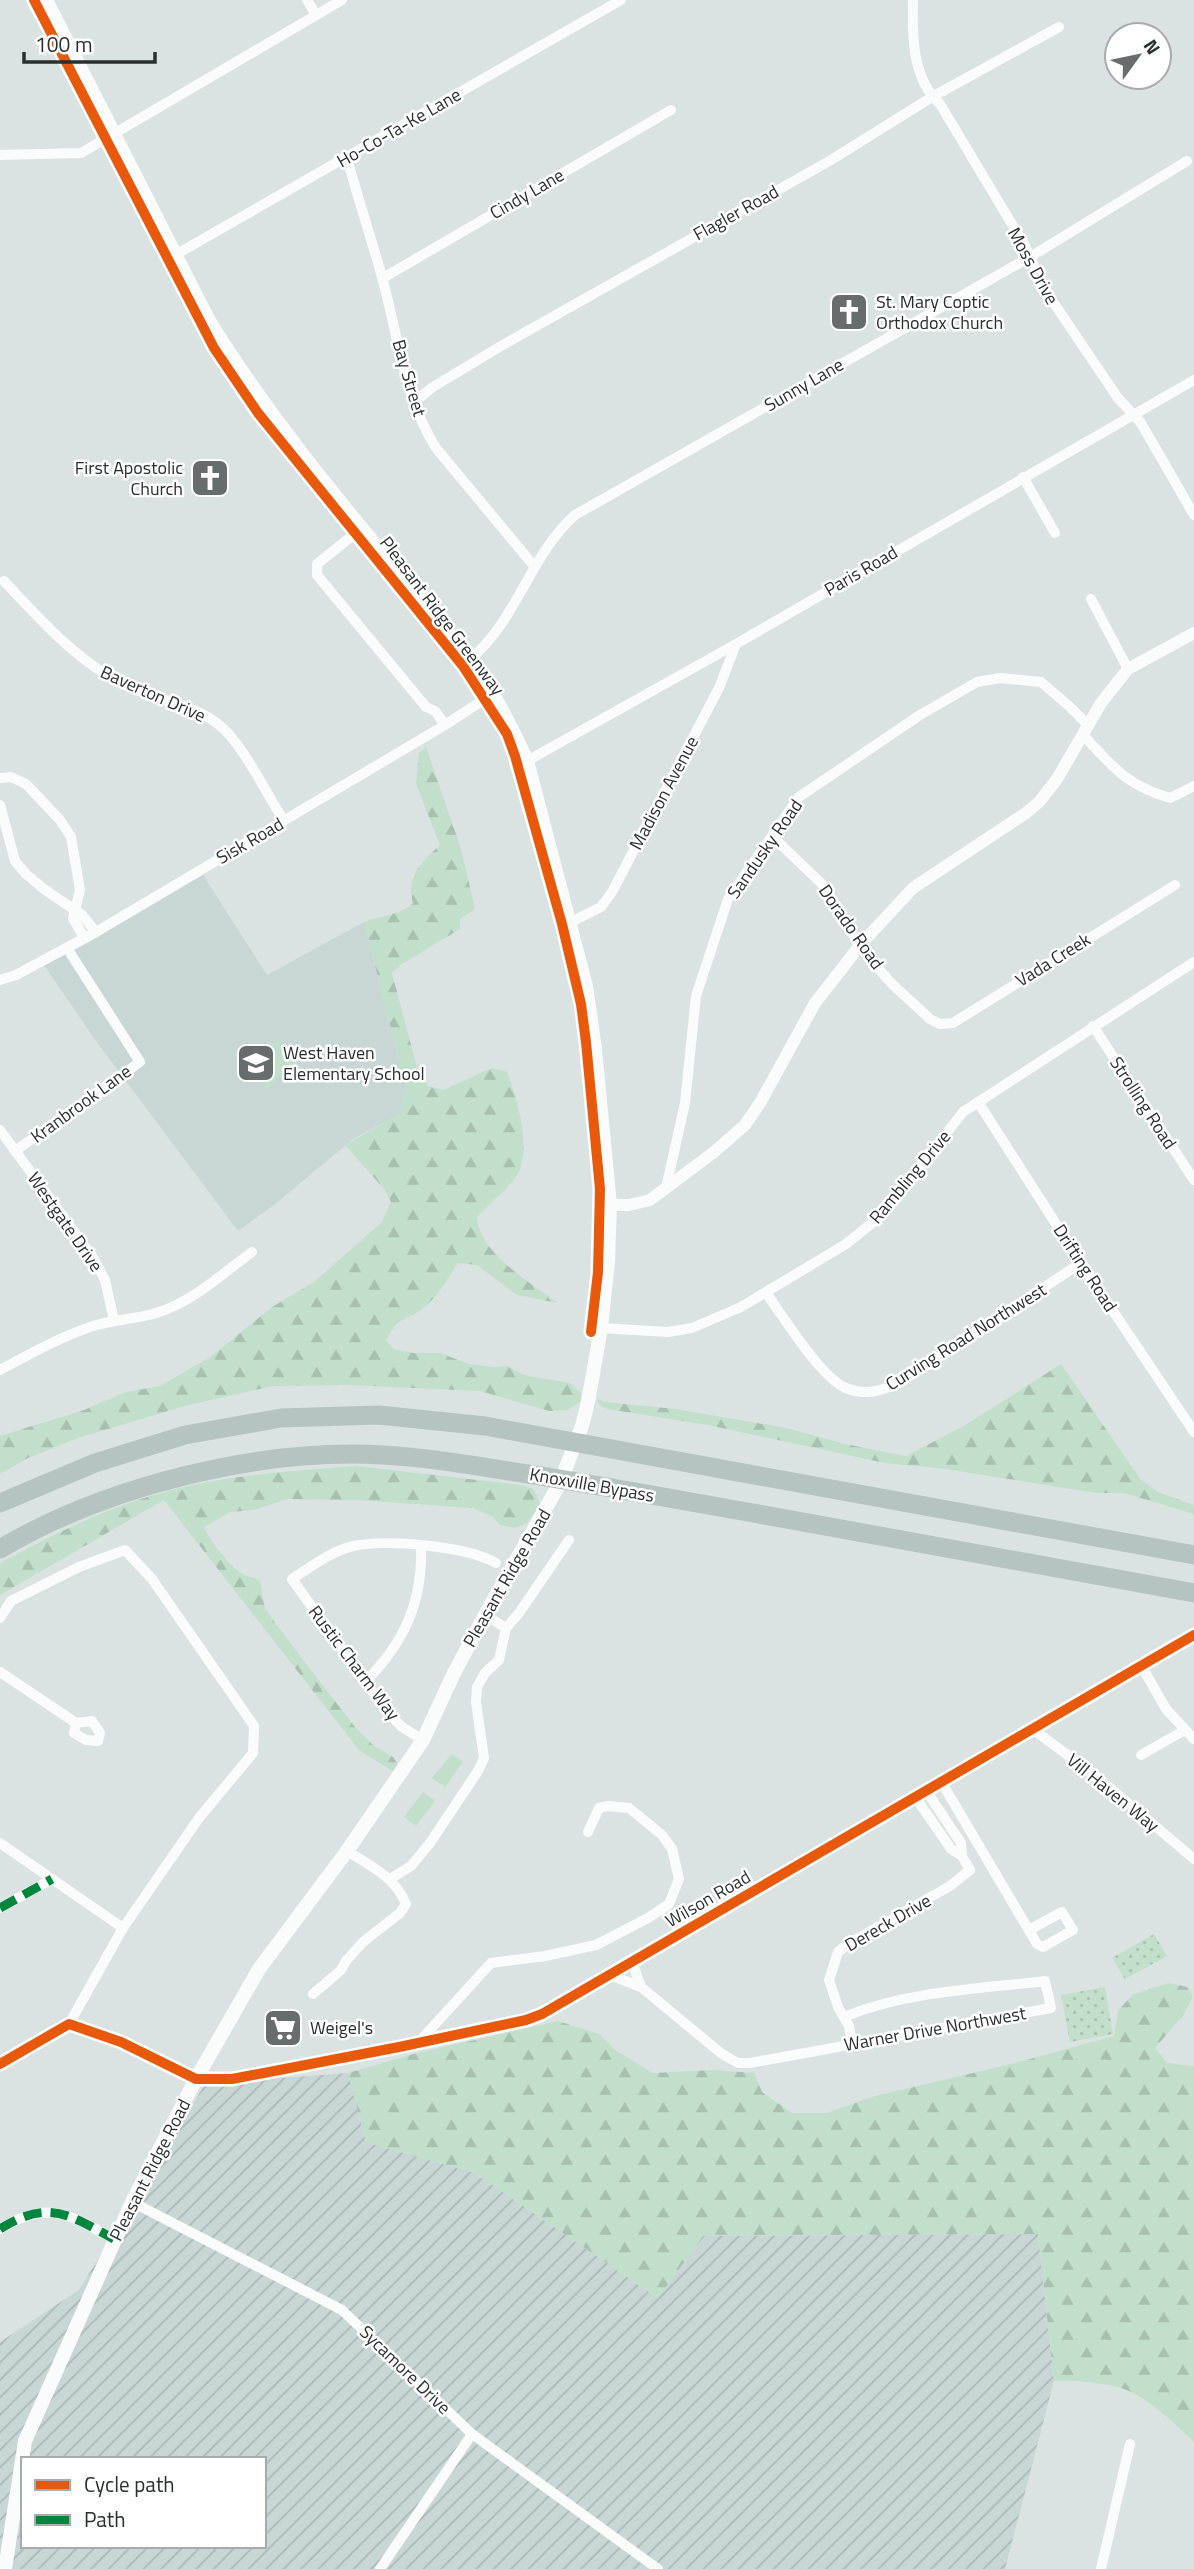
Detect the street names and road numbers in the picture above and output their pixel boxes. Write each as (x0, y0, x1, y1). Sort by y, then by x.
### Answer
street label: Ho-Co-Ta-Ke Lane (332, 81, 466, 174)
street label: Cindy Lane (484, 161, 569, 226)
street label: Flagler Road (688, 178, 784, 247)
street label: Moss Drive (1001, 222, 1066, 309)
street label: Bay Street (386, 336, 434, 420)
street label: Sunny Lane (759, 351, 848, 418)
street label: Pleasant Ridge Greenway (373, 530, 512, 701)
street label: Paris Road (819, 539, 903, 603)
street label: Baverton Drive (96, 658, 210, 729)
street label: Madison Avenue (622, 731, 705, 854)
street label: Sandusky Road (720, 793, 809, 904)
street label: Sisk Road (211, 810, 288, 871)
street label: Dorado Road (812, 879, 891, 975)
street label: Vada Creek (1010, 926, 1096, 993)
street label: Strolling Road (1103, 1051, 1183, 1154)
street label: Kranbrook Lane (25, 1058, 137, 1149)
street label: Rambling Drive (862, 1124, 957, 1229)
street label: Westgate Drive (21, 1166, 110, 1277)
street label: Drifting Road (1047, 1219, 1124, 1317)
street label: Curving Road Northwest (880, 1276, 1052, 1397)
street label: Knoxville Bypass (528, 1460, 657, 1509)
street label: Pleasant Ridge Road (456, 1503, 557, 1652)
street label: Rustic Charm Way (302, 1599, 407, 1726)
street label: Vill Haven Way (1061, 1747, 1166, 1839)
street label: Wilson Road (660, 1863, 755, 1934)
street label: Dereck Drive (840, 1887, 936, 1958)
street label: Warner Drive Northwest (842, 1999, 1029, 2058)
street label: Pleasant Ridge Road (102, 2094, 197, 2245)
street label: Sycamore Drive (354, 2319, 457, 2420)

